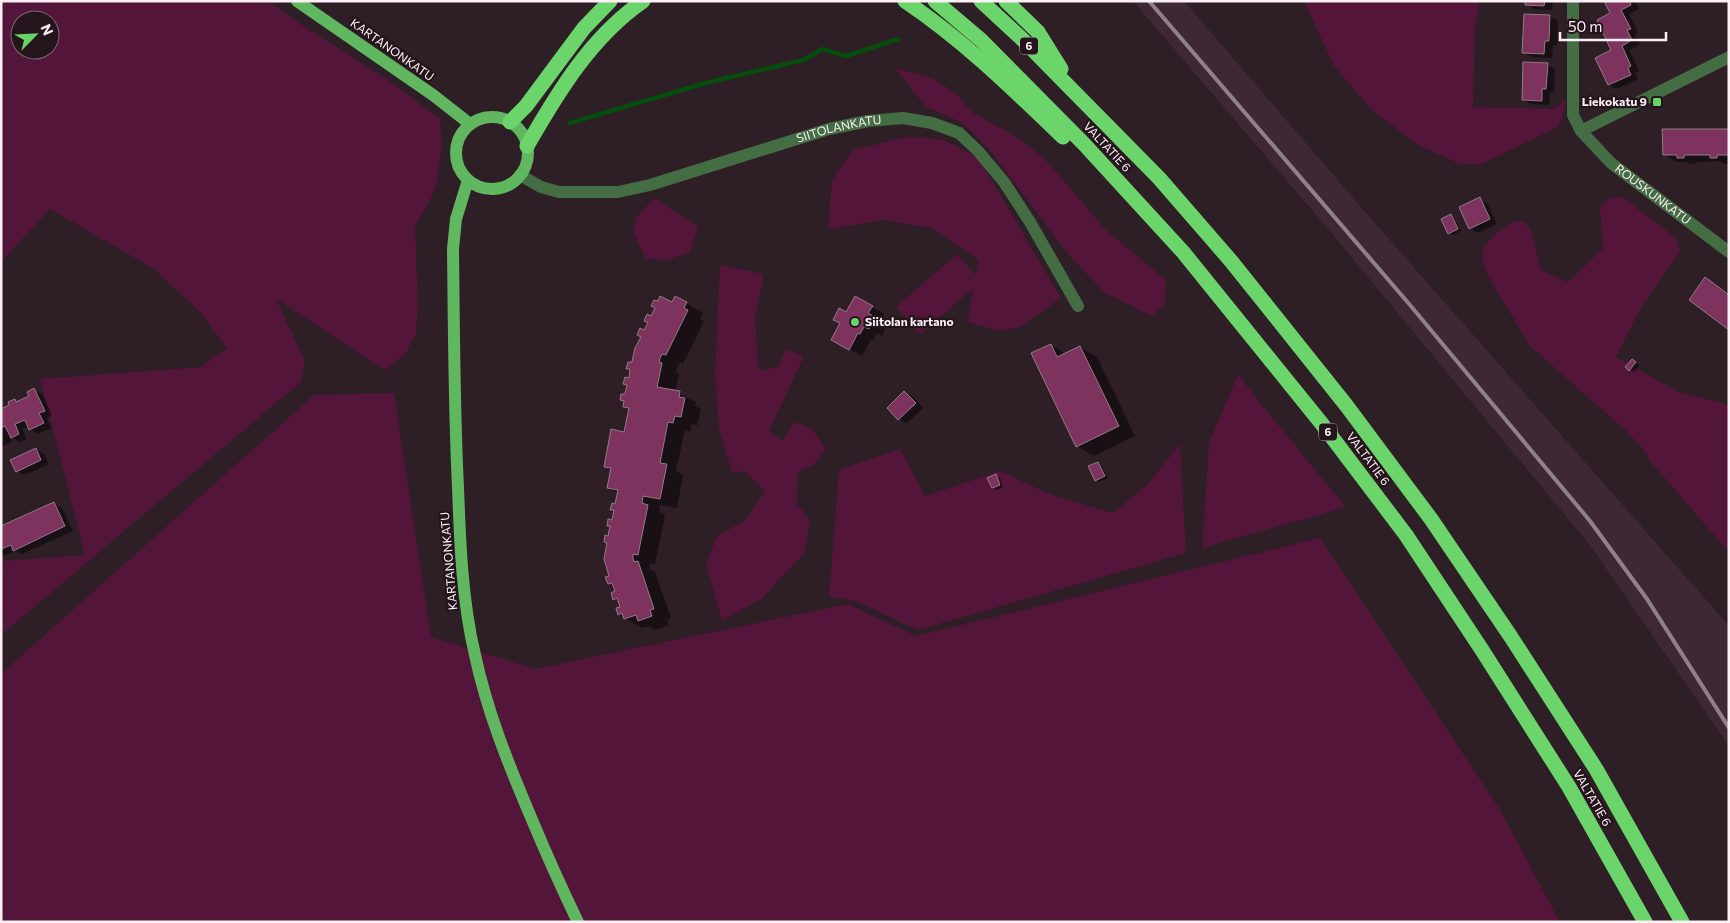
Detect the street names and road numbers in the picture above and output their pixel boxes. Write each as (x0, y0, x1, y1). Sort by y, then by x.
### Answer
street label: KARTANONKATU (348, 15, 437, 83)
road number: 6 (1020, 37, 1038, 54)
street label: SIITOLANKATU (795, 112, 882, 145)
street label: VALTATIE 6 (1081, 119, 1134, 174)
street label: ROUSKUNKATU (1613, 161, 1694, 227)
road number: 6 (1319, 424, 1337, 441)
street label: VALTATIE 6 (1344, 429, 1393, 488)
street label: KARTANONKATU (437, 511, 459, 611)
street label: VALTATIE 6 (1571, 767, 1615, 828)

